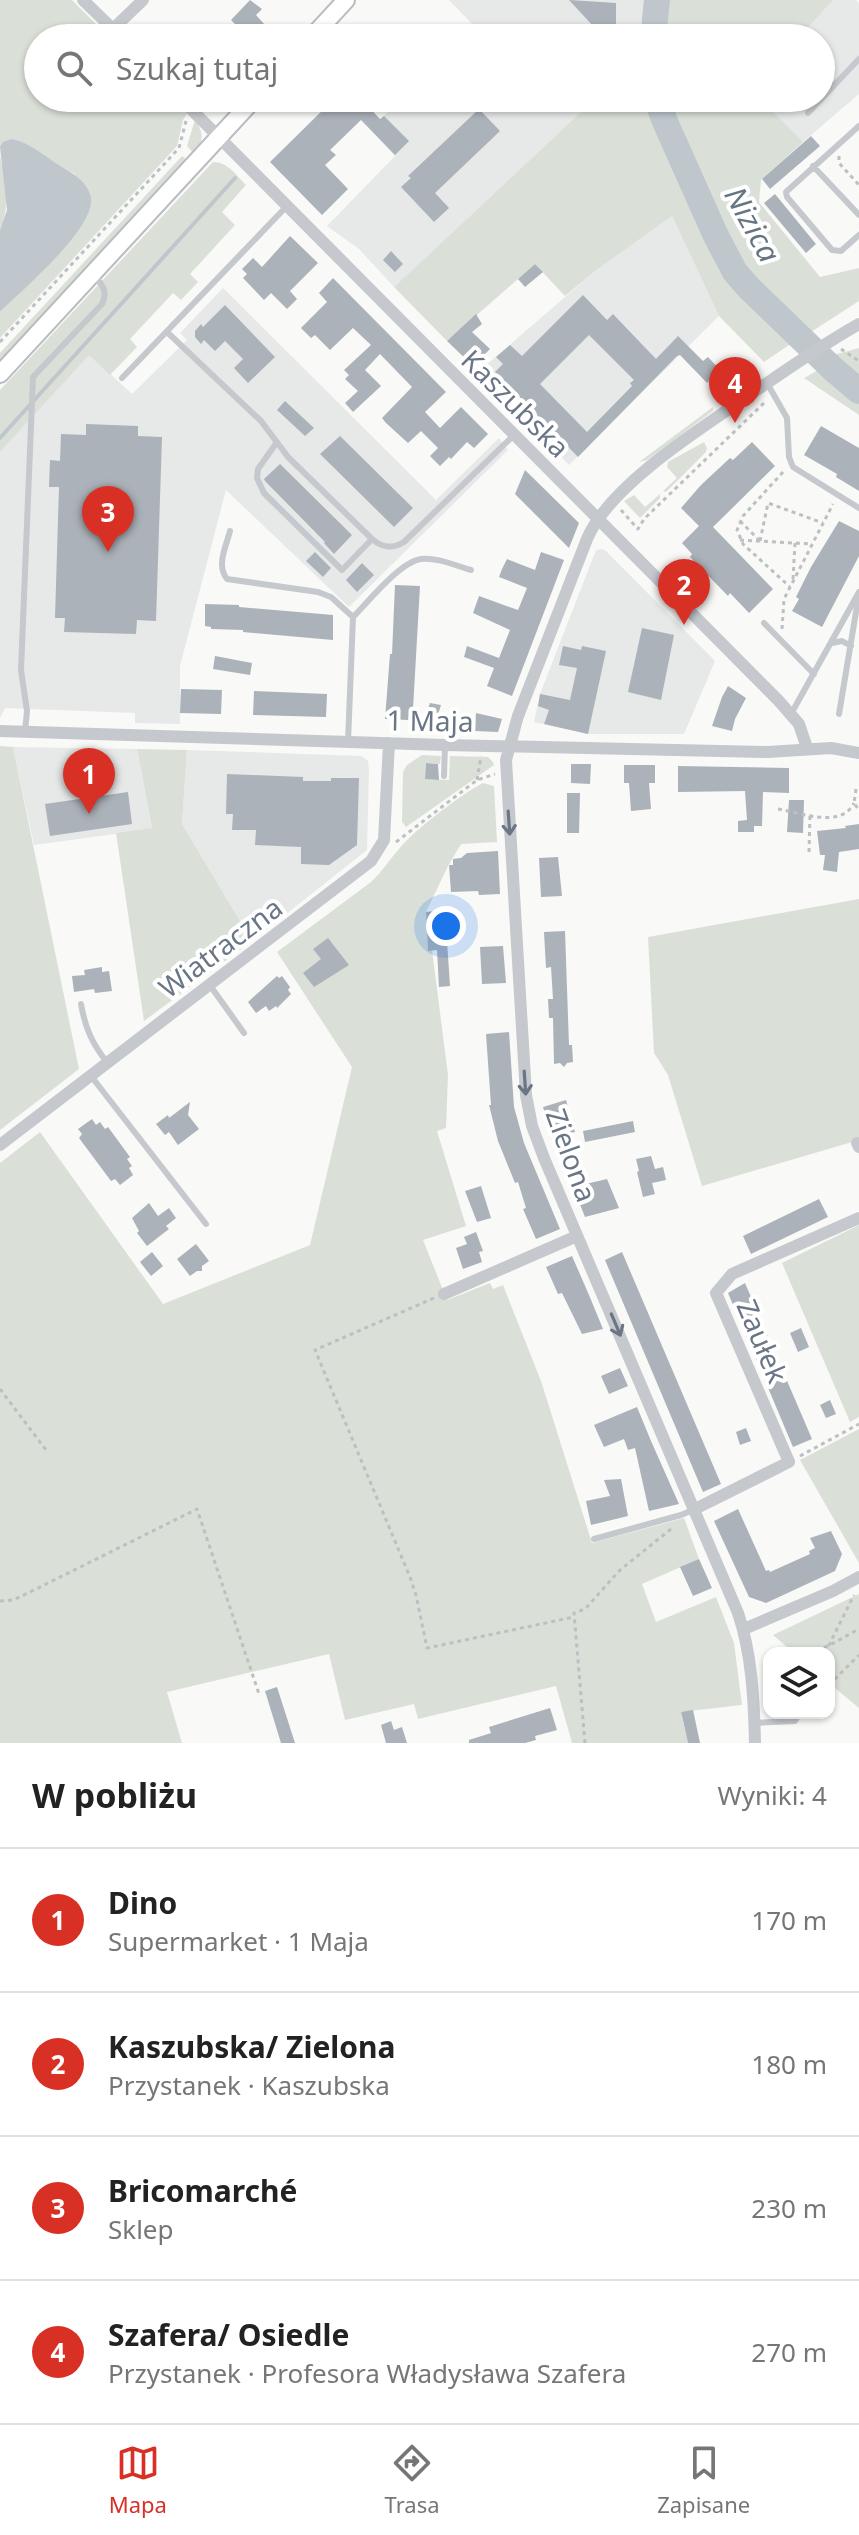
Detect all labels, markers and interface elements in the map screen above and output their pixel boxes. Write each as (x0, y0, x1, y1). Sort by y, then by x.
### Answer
search box (24, 24, 835, 112)
icon: search (52, 46, 96, 90)
text: Szukaj tutaj (116, 48, 278, 89)
water label: Nizica (716, 179, 790, 269)
street label: Kaszubska (454, 341, 578, 465)
pin: 4 (709, 357, 761, 423)
pin: 3 (82, 486, 134, 552)
pin: 2 (658, 559, 710, 625)
street label: 1 Maja (386, 700, 474, 740)
pin: 1 (63, 748, 115, 814)
one-way arrow (502, 809, 517, 836)
street label: Wiatraczna (151, 888, 289, 1006)
your location (426, 906, 466, 946)
one-way arrow (518, 1069, 533, 1096)
street label: Zielona (538, 1103, 606, 1207)
street label: Zaułek (729, 1294, 798, 1389)
one-way arrow (609, 1312, 624, 1337)
map controls (763, 1647, 835, 1719)
button: layers (763, 1647, 835, 1719)
text: W pobliżu (32, 1772, 197, 1818)
text: Wyniki: 4 (718, 1777, 827, 1813)
text: Dino (108, 1882, 177, 1923)
text: 1 (51, 1902, 65, 1938)
text: 170 m (751, 1902, 827, 1938)
text: Supermarket · 1 Maja (108, 1923, 369, 1959)
text: Kaszubska/ Zielona (108, 2026, 396, 2067)
text: 2 (51, 2046, 65, 2082)
text: 180 m (751, 2046, 827, 2082)
text: Przystanek · Kaszubska (108, 2067, 390, 2103)
text: Bricomarché (108, 2170, 297, 2211)
text: 3 (51, 2190, 65, 2226)
text: 230 m (751, 2190, 827, 2226)
text: Sklep (108, 2211, 174, 2247)
text: Szafera/ Osiedle (108, 2314, 349, 2355)
text: 4 (51, 2334, 65, 2370)
text: 270 m (751, 2334, 827, 2370)
text: Przystanek · Profesora Władysława Szafera (108, 2355, 626, 2391)
tab: Mapa (109, 2441, 167, 2519)
tab: Trasa (385, 2441, 440, 2519)
tab: Zapisane (657, 2441, 750, 2519)

